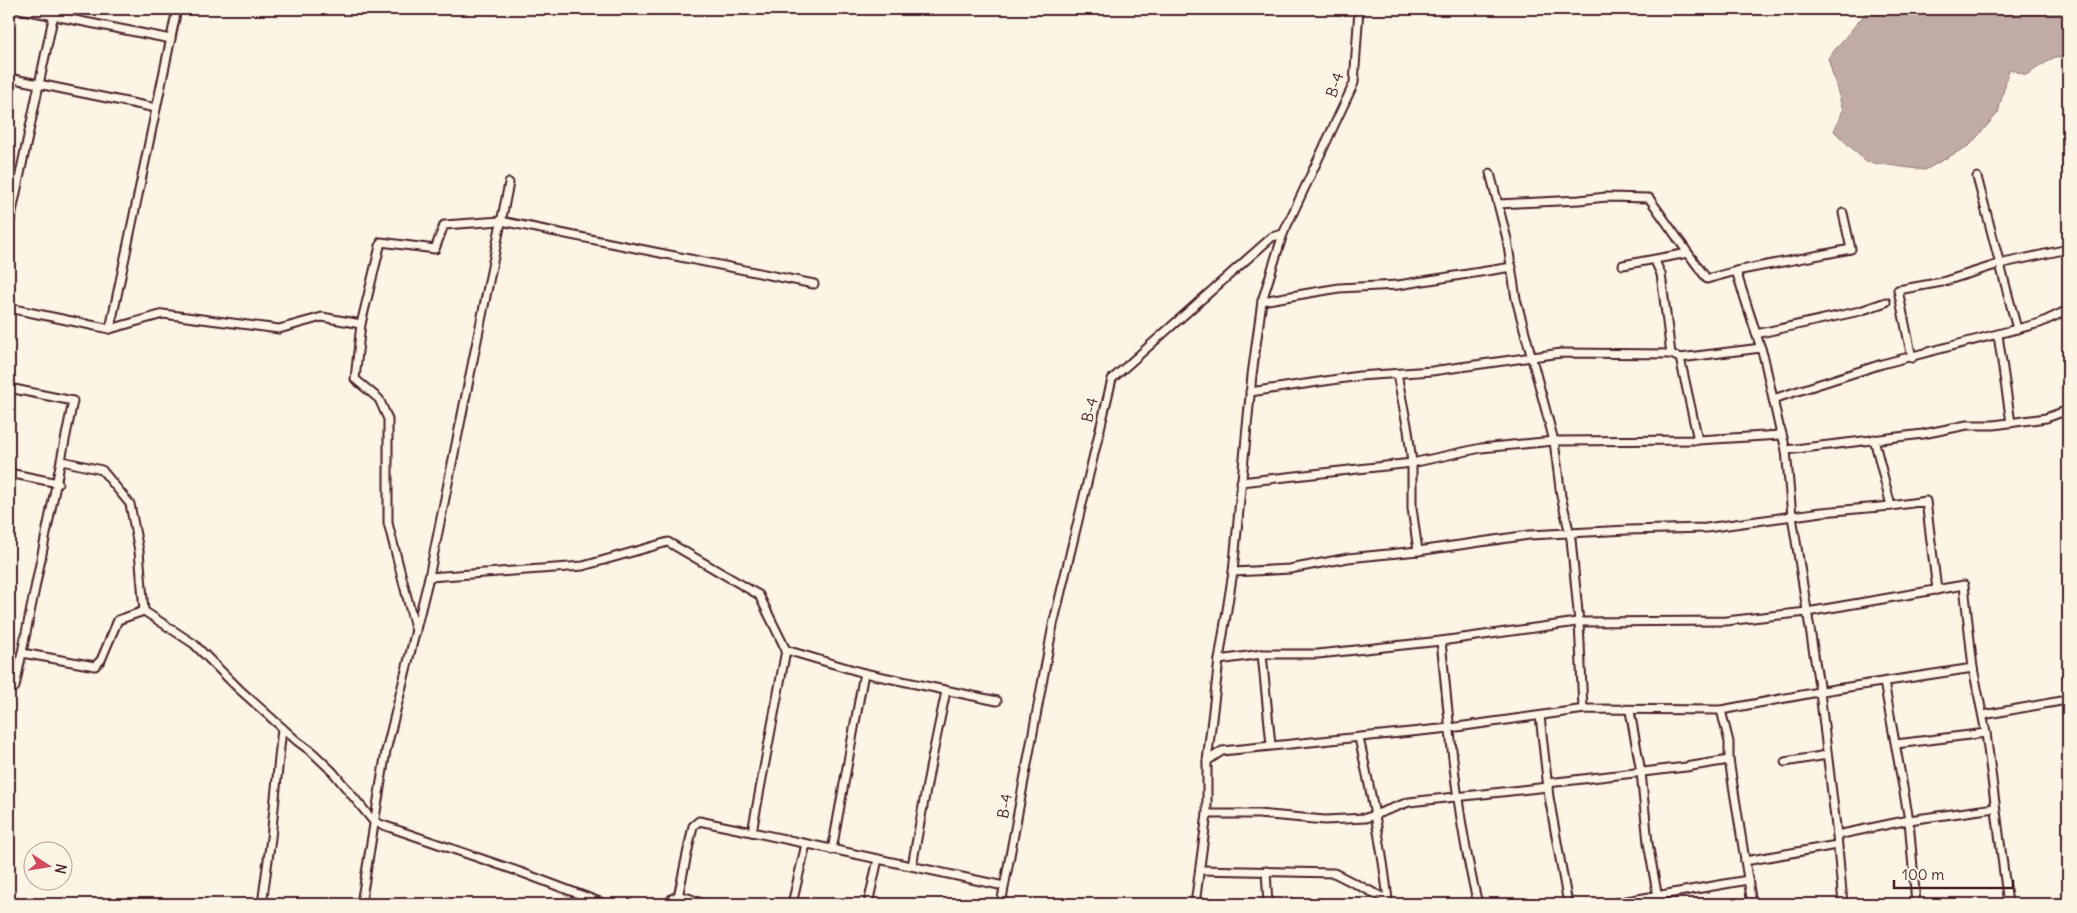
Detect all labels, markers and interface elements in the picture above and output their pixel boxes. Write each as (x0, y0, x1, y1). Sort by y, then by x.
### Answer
street label: B-4 (1321, 70, 1348, 100)
street label: B-4 (1077, 395, 1102, 424)
street label: B-4 (993, 792, 1016, 820)
north arrow (22, 840, 72, 890)
scale bar (1894, 858, 2013, 890)
text: N (51, 862, 71, 875)
text: 100 m (1902, 865, 1944, 884)

